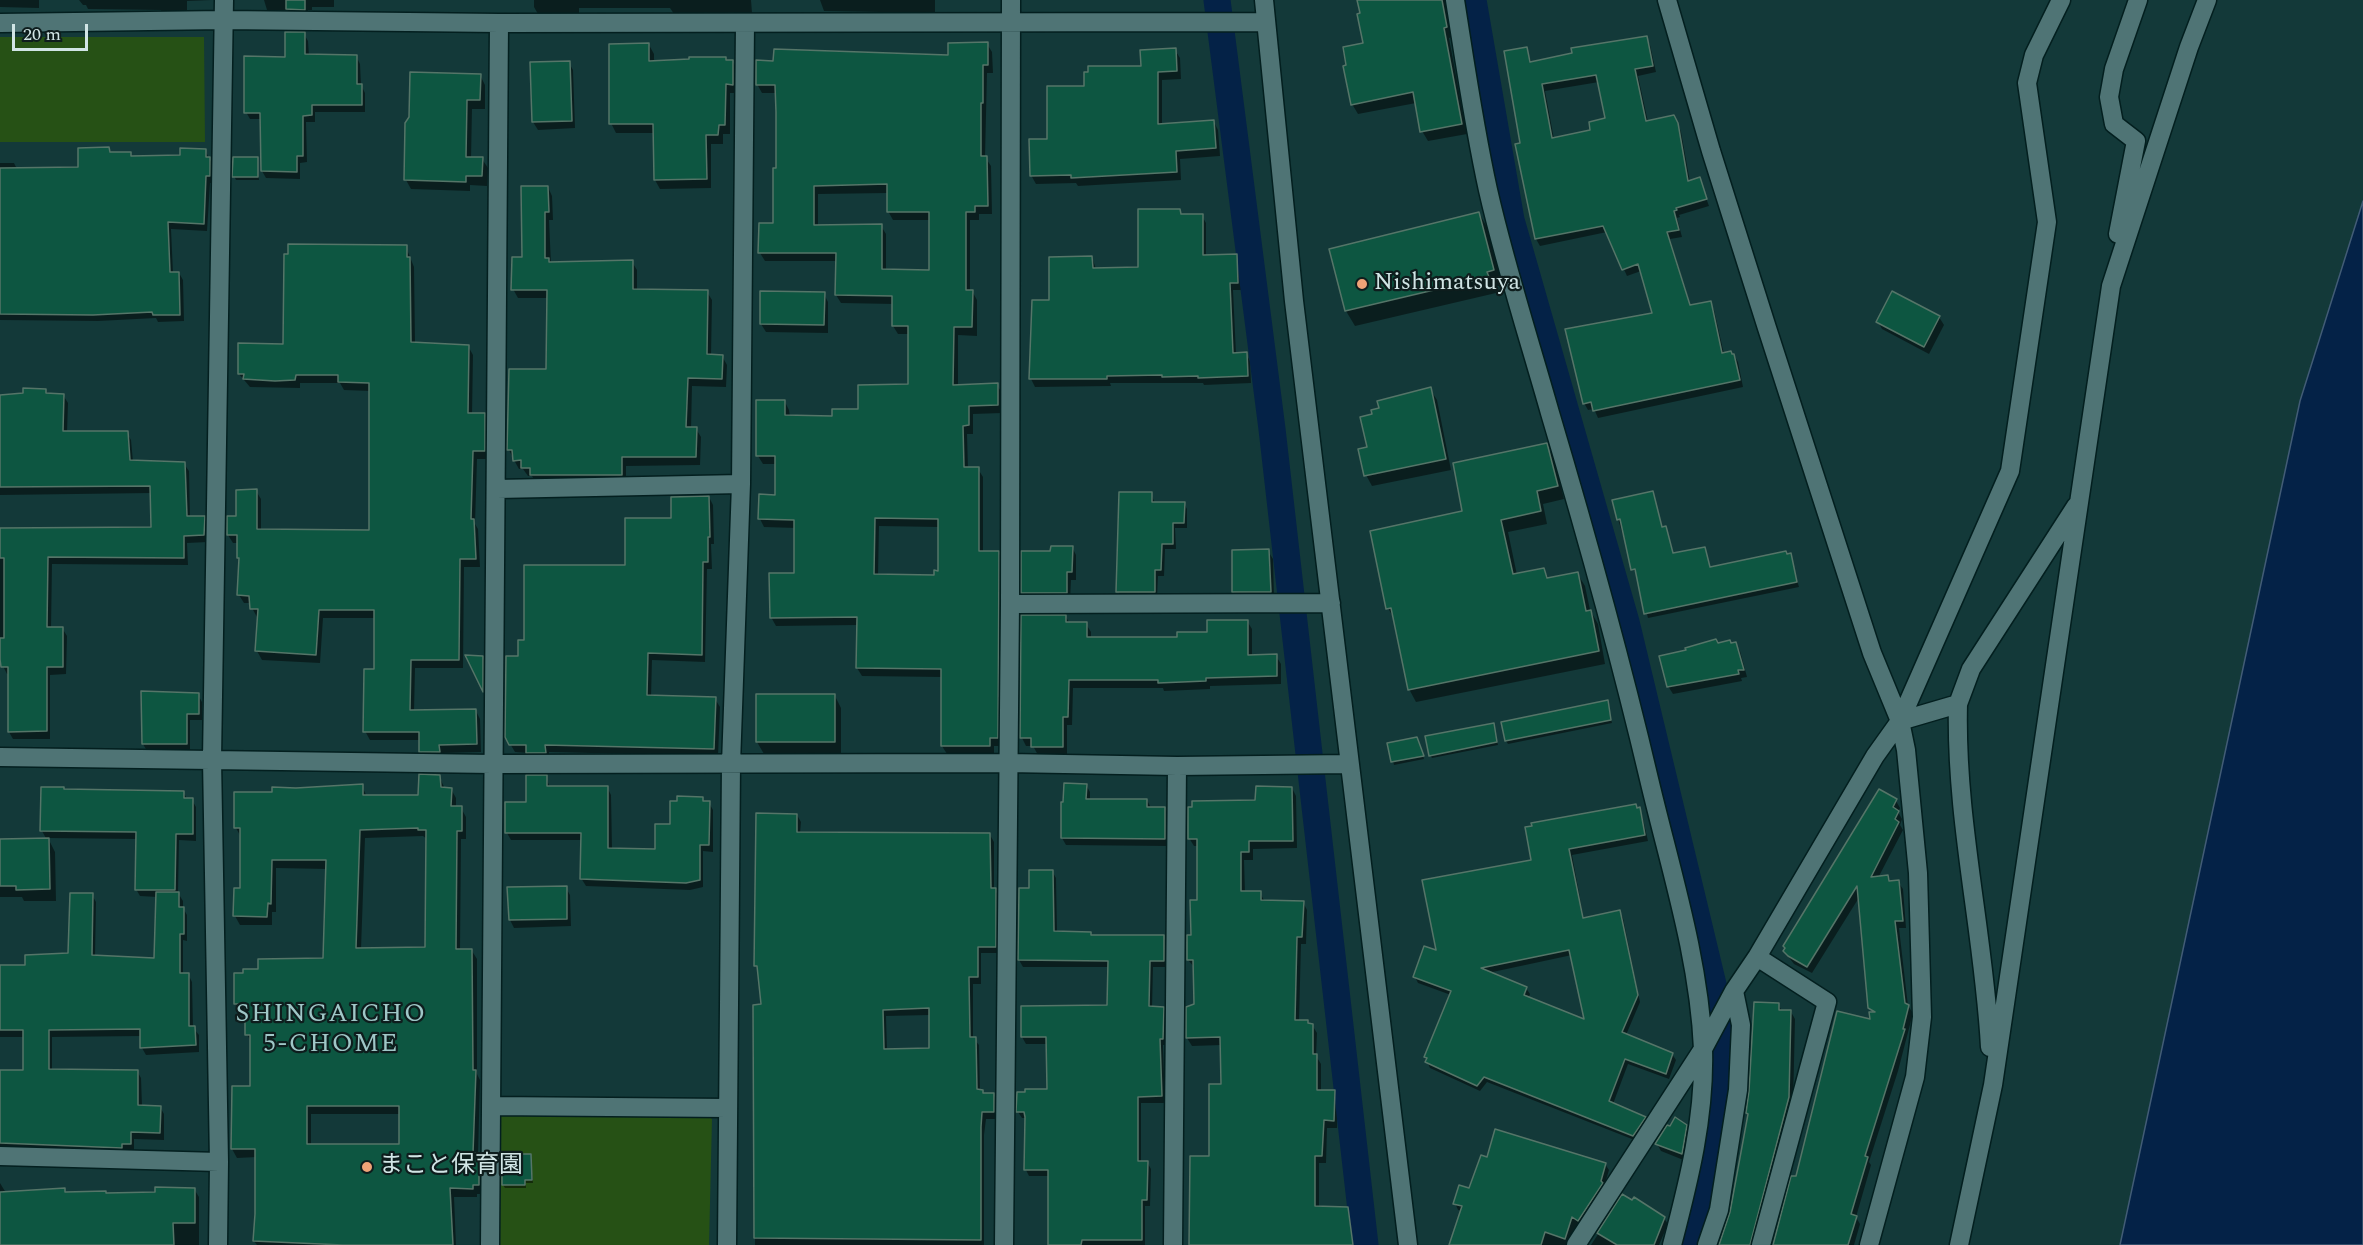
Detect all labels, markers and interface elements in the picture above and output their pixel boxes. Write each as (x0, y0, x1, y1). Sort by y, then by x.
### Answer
scale bar (15, 12, 92, 50)
text: 20 m (23, 21, 61, 48)
place label: Nishimatsuya (1374, 270, 1520, 298)
marker: Nishimatsuya (1355, 277, 1369, 291)
district label: SHINGAICHO 5-CHOME (236, 1000, 426, 1062)
place label: まこと保育園 (379, 1153, 523, 1181)
marker: まこと保育園 (360, 1160, 374, 1174)

